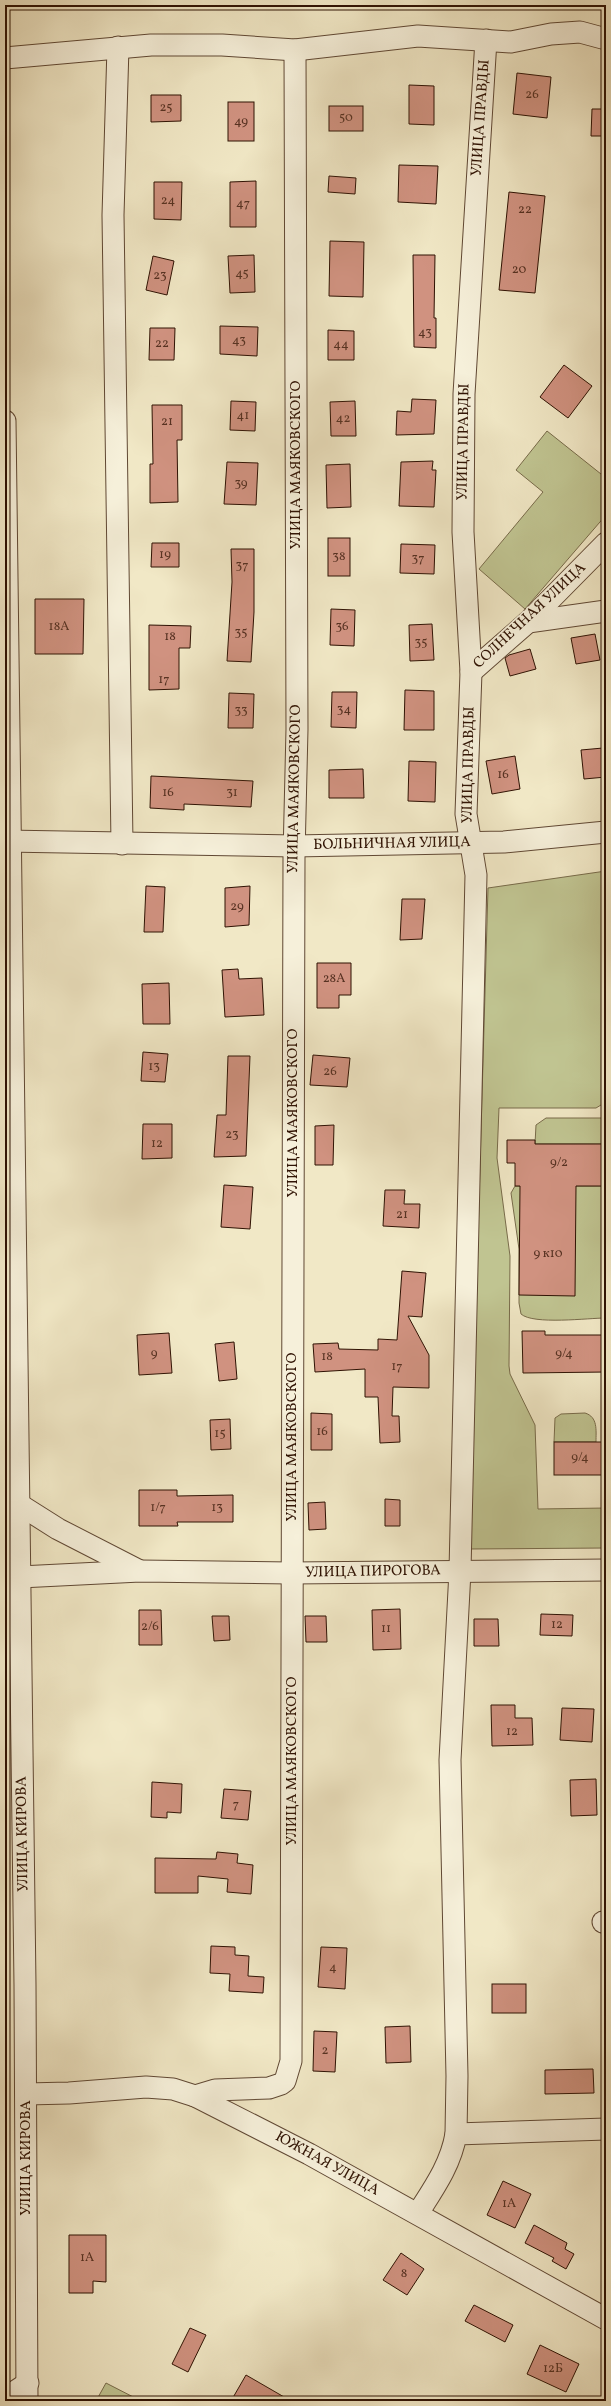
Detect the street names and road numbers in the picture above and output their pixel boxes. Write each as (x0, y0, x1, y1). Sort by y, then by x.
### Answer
street label: УЛИЦА ПРАВДЫ (466, 59, 496, 177)
street label: УЛИЦА МАЯКОВСКОГО (286, 381, 307, 549)
street label: УЛИЦА ПРАВДЫ (452, 383, 476, 501)
street label: СОЛНЕЧНАЯ УЛИЦА (469, 558, 591, 674)
street label: УЛИЦА МАЯКОВСКОГО (283, 704, 307, 874)
street label: УЛИЦА ПРАВДЫ (457, 706, 481, 824)
street label: БОЛЬНИЧНАЯ УЛИЦА (313, 832, 471, 856)
street label: УЛИЦА МАЯКОВСКОГО (283, 1029, 304, 1197)
street label: УЛИЦА МАЯКОВСКОГО (282, 1353, 303, 1521)
street label: УЛИЦА ПИРОГОВА (305, 1560, 441, 1584)
street label: УЛИЦА МАЯКОВСКОГО (282, 1677, 303, 1845)
street label: УЛИЦА КИРОВА (11, 1776, 35, 1892)
street label: УЛИЦА КИРОВА (16, 2100, 37, 2216)
street label: ЮЖНАЯ УЛИЦА (271, 2127, 383, 2202)

